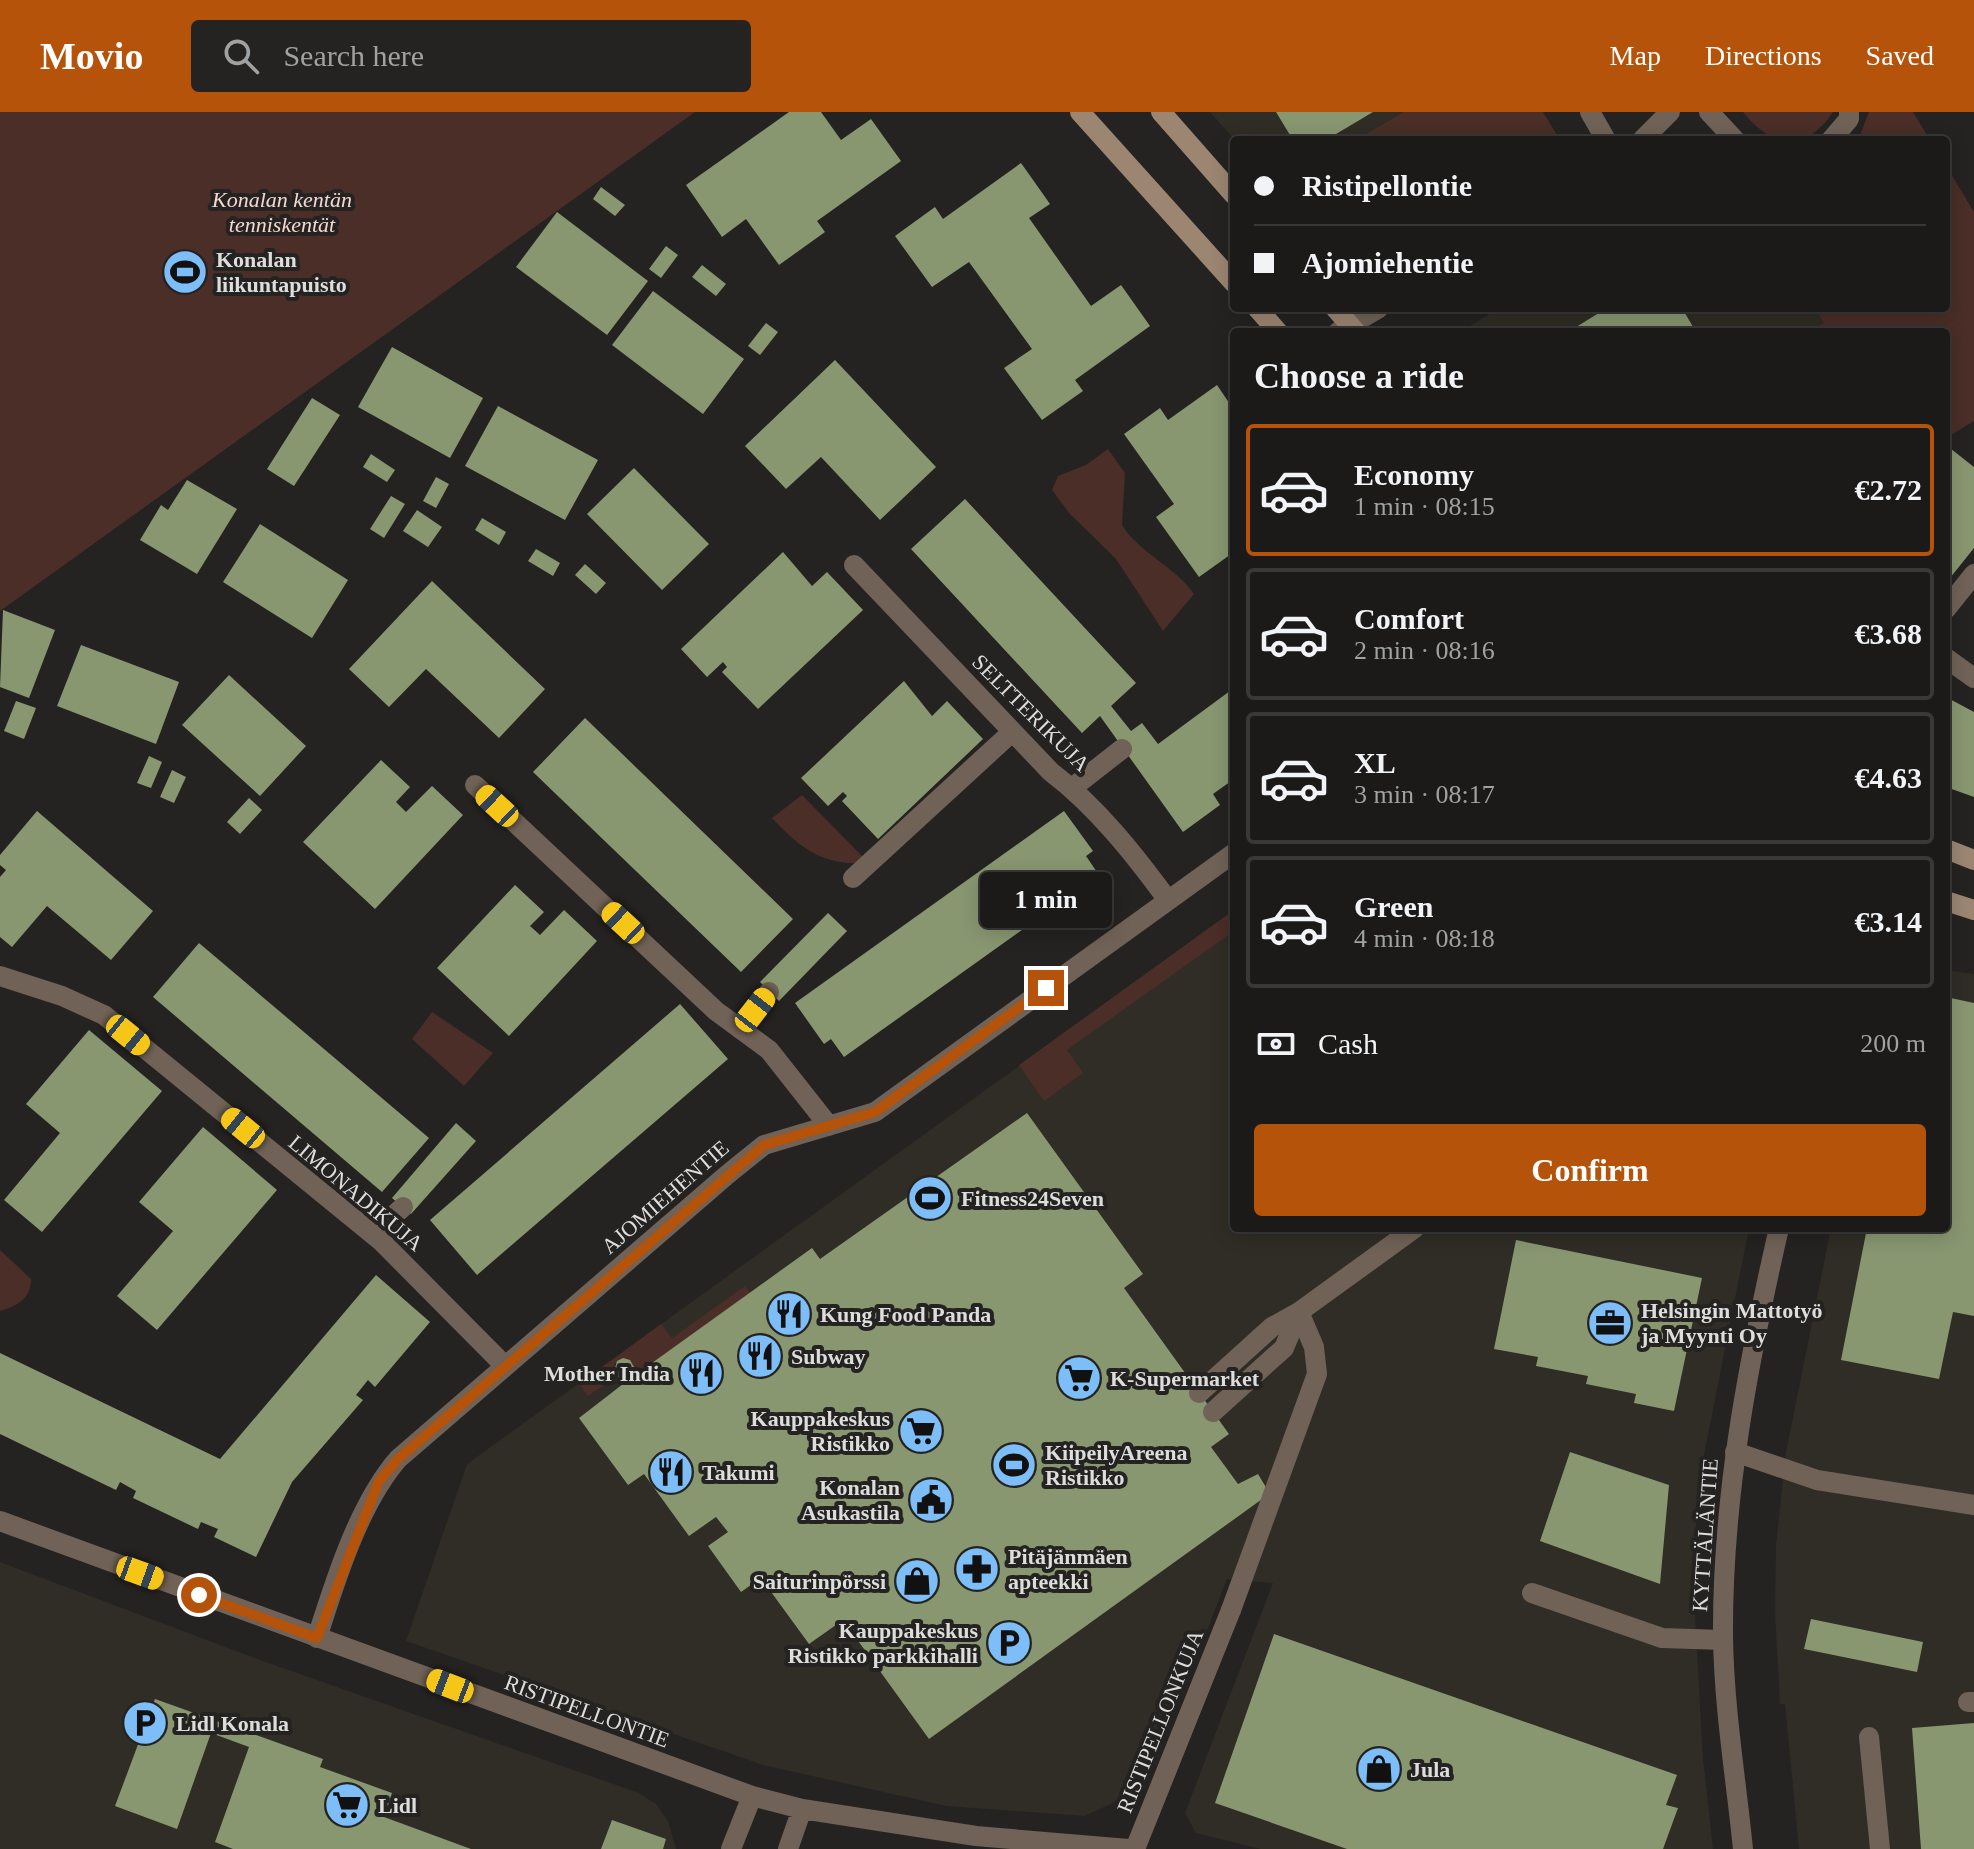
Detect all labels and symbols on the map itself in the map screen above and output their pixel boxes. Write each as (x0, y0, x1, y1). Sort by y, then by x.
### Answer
park label: Konalan kentän tenniskentät (211, 187, 352, 237)
place label: Konalan liikuntapuisto (216, 247, 347, 297)
sports icon: Konalan liikuntapuisto (161, 248, 209, 296)
street label: SELTTERIKUJA (967, 649, 1095, 777)
car (471, 781, 523, 831)
callout: 1 min (980, 872, 1112, 928)
car (597, 898, 649, 948)
route end (1028, 970, 1064, 1006)
car (731, 984, 779, 1036)
car (102, 1011, 154, 1059)
car (217, 1104, 269, 1152)
street label: LIMONADIKUJA (284, 1130, 428, 1256)
street label: AJOMIEHENTIE (596, 1135, 734, 1259)
sports icon: Fitness24Seven (906, 1174, 954, 1222)
place label: Fitness24Seven (961, 1186, 1104, 1211)
restaurant icon: Kung Food Panda (765, 1290, 813, 1338)
place label: Helsingin Mattotyö ja Myynti Oy (1640, 1298, 1823, 1348)
office icon: Helsingin Mattotyö ja Myynti Oy (1586, 1299, 1634, 1347)
place label: Kung Food Panda (820, 1302, 991, 1327)
restaurant icon: Subway (736, 1332, 784, 1380)
place label: Subway (791, 1344, 866, 1369)
restaurant icon: Mother India (677, 1349, 725, 1397)
supermarket icon: K-Supermarket (1055, 1354, 1103, 1402)
place label: Mother India (544, 1361, 670, 1386)
place label: K-Supermarket (1110, 1366, 1260, 1391)
place label: Kauppakeskus Ristikko (751, 1406, 890, 1456)
supermarket icon: Kauppakeskus Ristikko (897, 1407, 945, 1455)
place label: KiipeilyAreena Ristikko (1045, 1440, 1188, 1490)
sports icon: KiipeilyAreena Ristikko (990, 1441, 1038, 1489)
restaurant icon: Takumi (647, 1448, 695, 1496)
street label: KYTTÄLÄNTIE (1687, 1457, 1723, 1613)
place label: Takumi (702, 1460, 775, 1485)
place label: Konalan Asukastila (801, 1475, 900, 1525)
public building icon: Konalan Asukastila (907, 1476, 955, 1524)
place label: Pitäjänmäen apteekki (1008, 1544, 1128, 1594)
pharmacy icon: Pitäjänmäen apteekki (953, 1545, 1001, 1593)
car (113, 1554, 167, 1592)
shop icon: Saiturinpörssi (893, 1557, 941, 1605)
place label: Saiturinpörssi (753, 1569, 886, 1594)
route start (181, 1577, 217, 1613)
place label: Kauppakeskus Ristikko parkkihalli (788, 1618, 978, 1668)
parking icon: Kauppakeskus Ristikko parkkihalli (985, 1619, 1033, 1667)
street label: RISTIPELLONKUJA (1112, 1626, 1208, 1816)
car (423, 1666, 477, 1706)
street label: RISTIPELLONTIE (501, 1670, 673, 1752)
parking icon: Lidl Konala (121, 1699, 169, 1747)
place label: Lidl Konala (176, 1711, 289, 1736)
shop icon: Jula (1355, 1745, 1403, 1793)
place label: Jula (1410, 1757, 1450, 1782)
supermarket icon: Lidl (323, 1781, 371, 1829)
place label: Lidl (378, 1793, 417, 1818)

